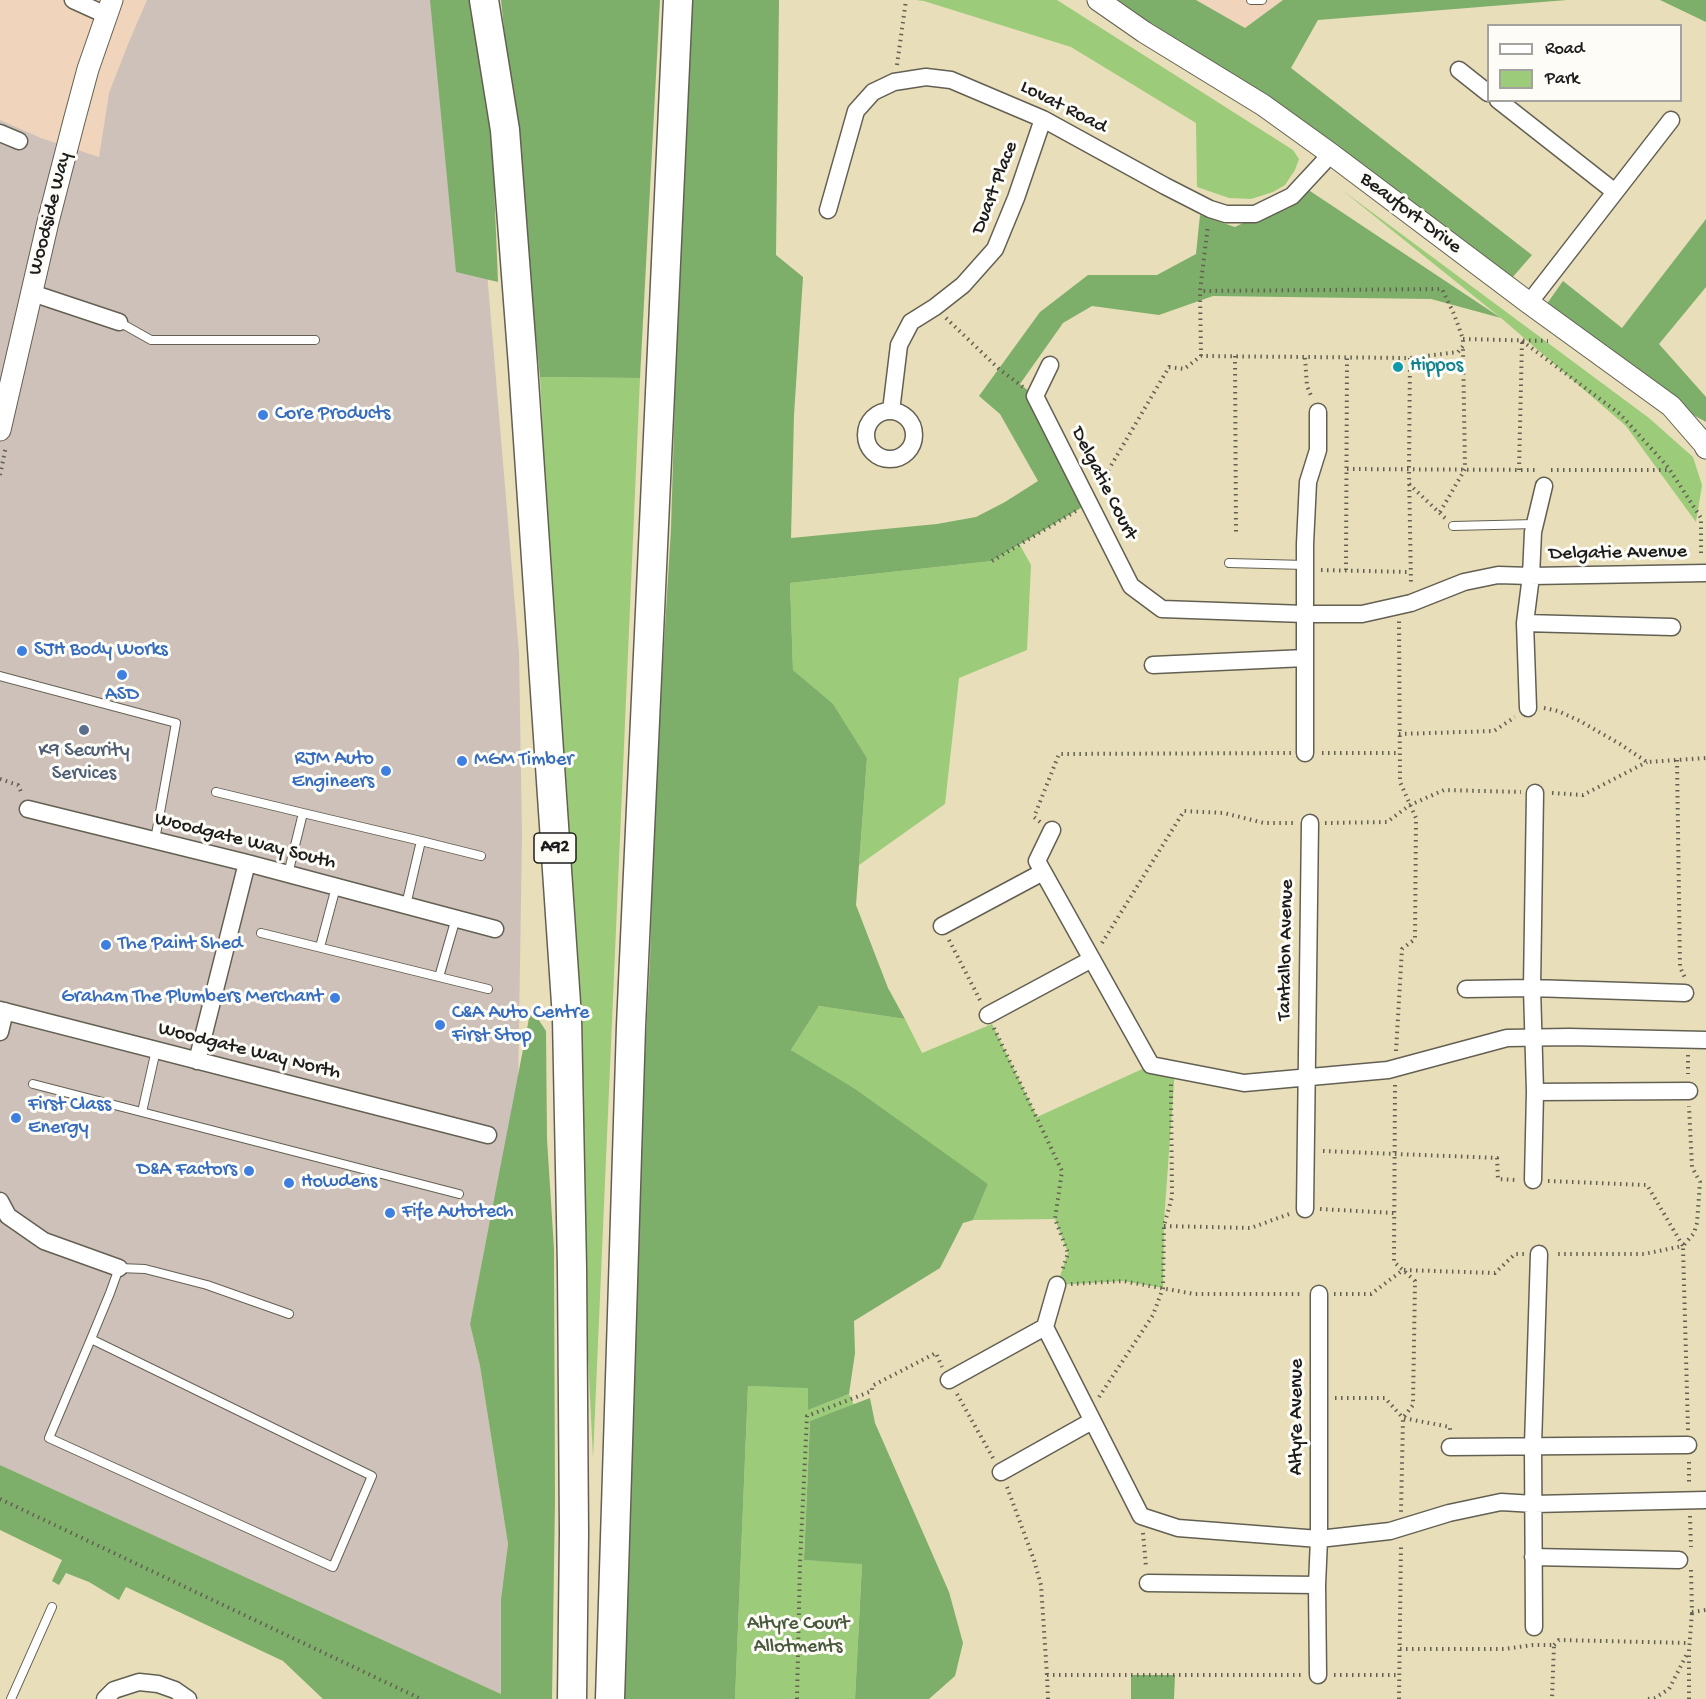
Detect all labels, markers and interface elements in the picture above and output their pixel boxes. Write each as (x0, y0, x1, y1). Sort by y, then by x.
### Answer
legend (1487, 24, 1682, 102)
text: Road (1545, 39, 1584, 60)
text: Park (1545, 69, 1579, 90)
street label: Lovat Road (1016, 76, 1110, 140)
street label: Duart Place (967, 138, 1025, 238)
street label: Woodside Way (24, 150, 78, 278)
street label: Beaufort Drive (1354, 168, 1466, 260)
place label: Hippos (1410, 355, 1463, 379)
marker: Hippos (1391, 360, 1405, 374)
place label: Core Products (275, 403, 390, 427)
marker: Core Products (256, 408, 270, 422)
street label: Delgatie Court (1064, 423, 1142, 545)
street label: Delgatie Avenue (1549, 541, 1687, 567)
place label: SJH Body Works (34, 639, 168, 663)
marker: SJH Body Works (15, 644, 29, 658)
marker: ASD (115, 668, 129, 682)
place label: ASD (105, 684, 139, 708)
marker: K9 Security Services (77, 723, 91, 737)
place label: K9 Security Services (39, 740, 129, 787)
place label: RJM Auto Engineers (292, 748, 374, 795)
place label: MGM Timber (474, 749, 573, 773)
marker: MGM Timber (455, 754, 469, 768)
marker: RJM Auto Engineers (379, 764, 393, 778)
street label: Woodgate Way South (152, 808, 338, 876)
road number: A92 (534, 833, 576, 863)
street label: Tantallon Avenue (1274, 879, 1300, 1021)
place label: The Paint Shed (118, 933, 242, 957)
marker: The Paint Shed (99, 938, 113, 952)
place label: Graham The Plumbers Merchant (61, 986, 323, 1010)
marker: Graham The Plumbers Merchant (328, 991, 342, 1005)
place label: C&A Auto Centre First Stop (452, 1002, 589, 1049)
street label: Woodgate Way North (155, 1018, 343, 1086)
marker: C&A Auto Centre First Stop (433, 1018, 447, 1032)
place label: First Class Energy (28, 1094, 111, 1141)
marker: First Class Energy (9, 1111, 23, 1125)
place label: D&A Factors (137, 1159, 237, 1183)
marker: D&A Factors (242, 1164, 256, 1178)
place label: Howdens (301, 1171, 377, 1195)
marker: Howdens (282, 1176, 296, 1190)
place label: Fife Autotech (402, 1201, 514, 1225)
marker: Fife Autotech (383, 1206, 397, 1220)
street label: Altyre Avenue (1286, 1359, 1310, 1475)
park label: Altyre Court Allotments (747, 1613, 849, 1660)

